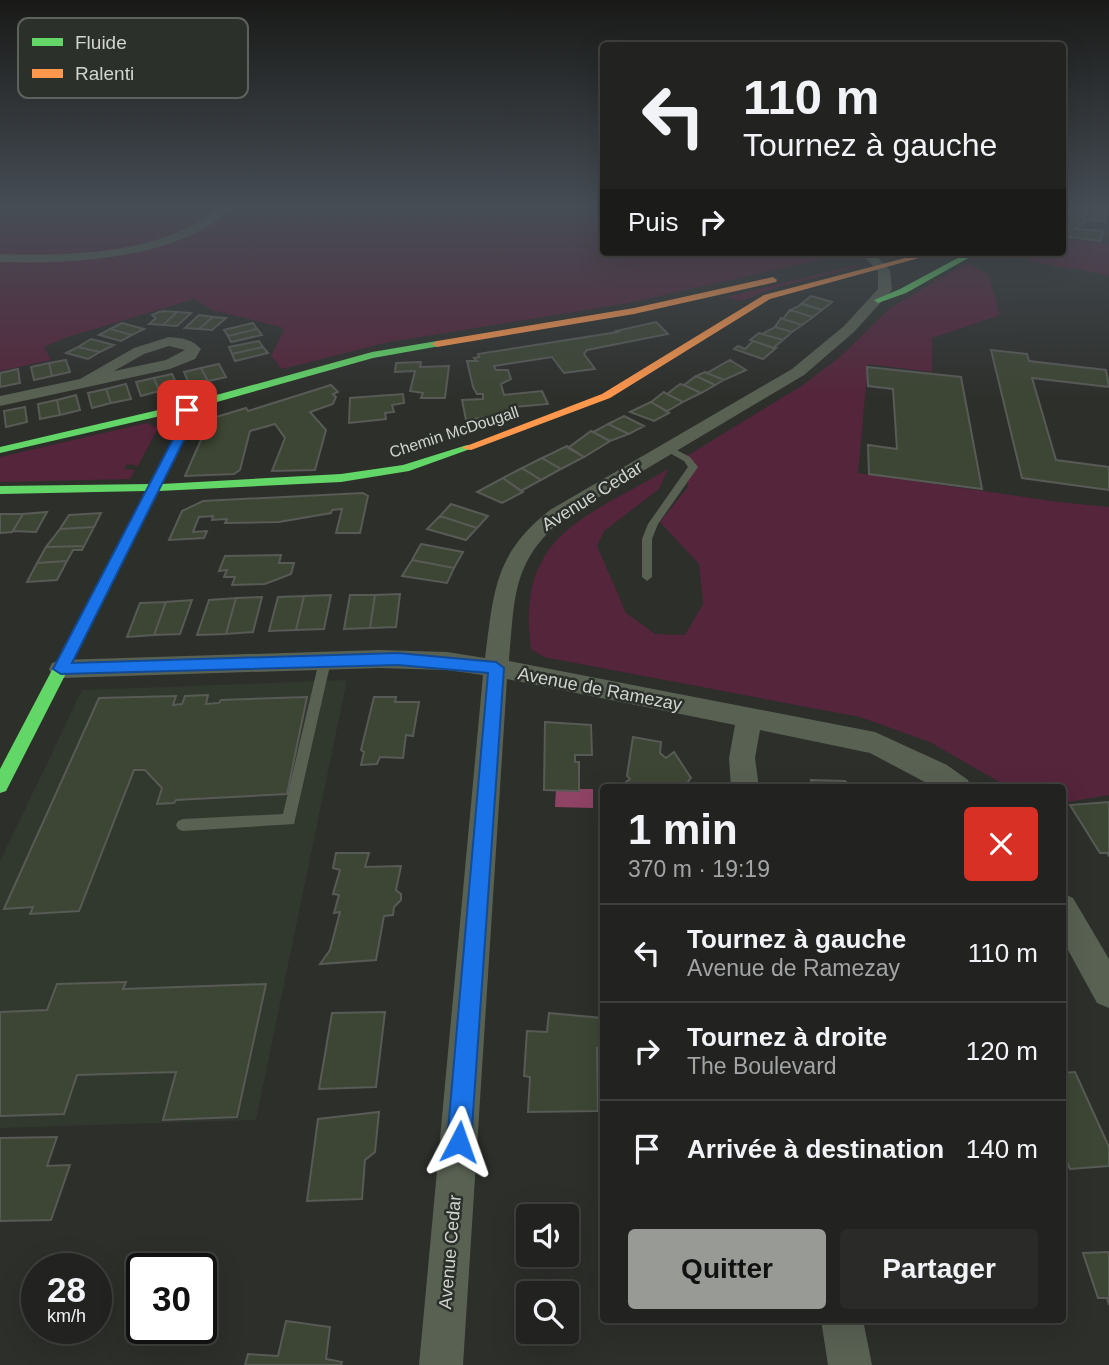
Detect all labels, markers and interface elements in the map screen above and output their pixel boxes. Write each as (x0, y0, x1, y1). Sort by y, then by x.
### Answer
legend (18, 18, 248, 98)
text: Fluide (75, 32, 127, 53)
text: Ralenti (75, 63, 134, 84)
icon: left (628, 70, 719, 161)
text: 110 m (743, 70, 879, 124)
text: Tournez à gauche (743, 127, 997, 163)
icon: right (693, 203, 731, 241)
text: Puis (628, 207, 679, 237)
pin (157, 380, 217, 440)
icon: arrive (168, 391, 206, 429)
street label: Chemin McDougall (387, 403, 521, 461)
street label: Avenue Cedar (538, 457, 646, 535)
street label: Avenue de Ramezay (516, 663, 684, 715)
text: 1 min (628, 806, 738, 853)
button: close (964, 807, 1038, 881)
text: 370 m · 19:19 (628, 856, 770, 882)
text: Tournez à gauche (687, 924, 906, 954)
icon: left (628, 934, 666, 972)
text: 110 m (968, 938, 1038, 968)
text: Avenue de Ramezay (687, 955, 900, 981)
text: Tournez à droite (687, 1022, 887, 1052)
icon: right (628, 1032, 666, 1070)
text: 120 m (966, 1036, 1038, 1066)
text: The Boulevard (687, 1053, 837, 1079)
position arrow (422, 1105, 496, 1179)
icon: arrive (628, 1130, 666, 1168)
text: Arrivée à destination (687, 1134, 944, 1164)
text: 140 m (966, 1134, 1038, 1164)
street label: Avenue Cedar (435, 1194, 465, 1310)
map controls (516, 1204, 579, 1344)
button: sound (516, 1204, 579, 1267)
button: Quitter (628, 1229, 826, 1309)
button: Partager (840, 1229, 1038, 1309)
speed limit sign: 30 (126, 1253, 217, 1344)
text: 28 (47, 1270, 86, 1309)
button: search (516, 1281, 579, 1344)
text: km/h (47, 1306, 86, 1326)

